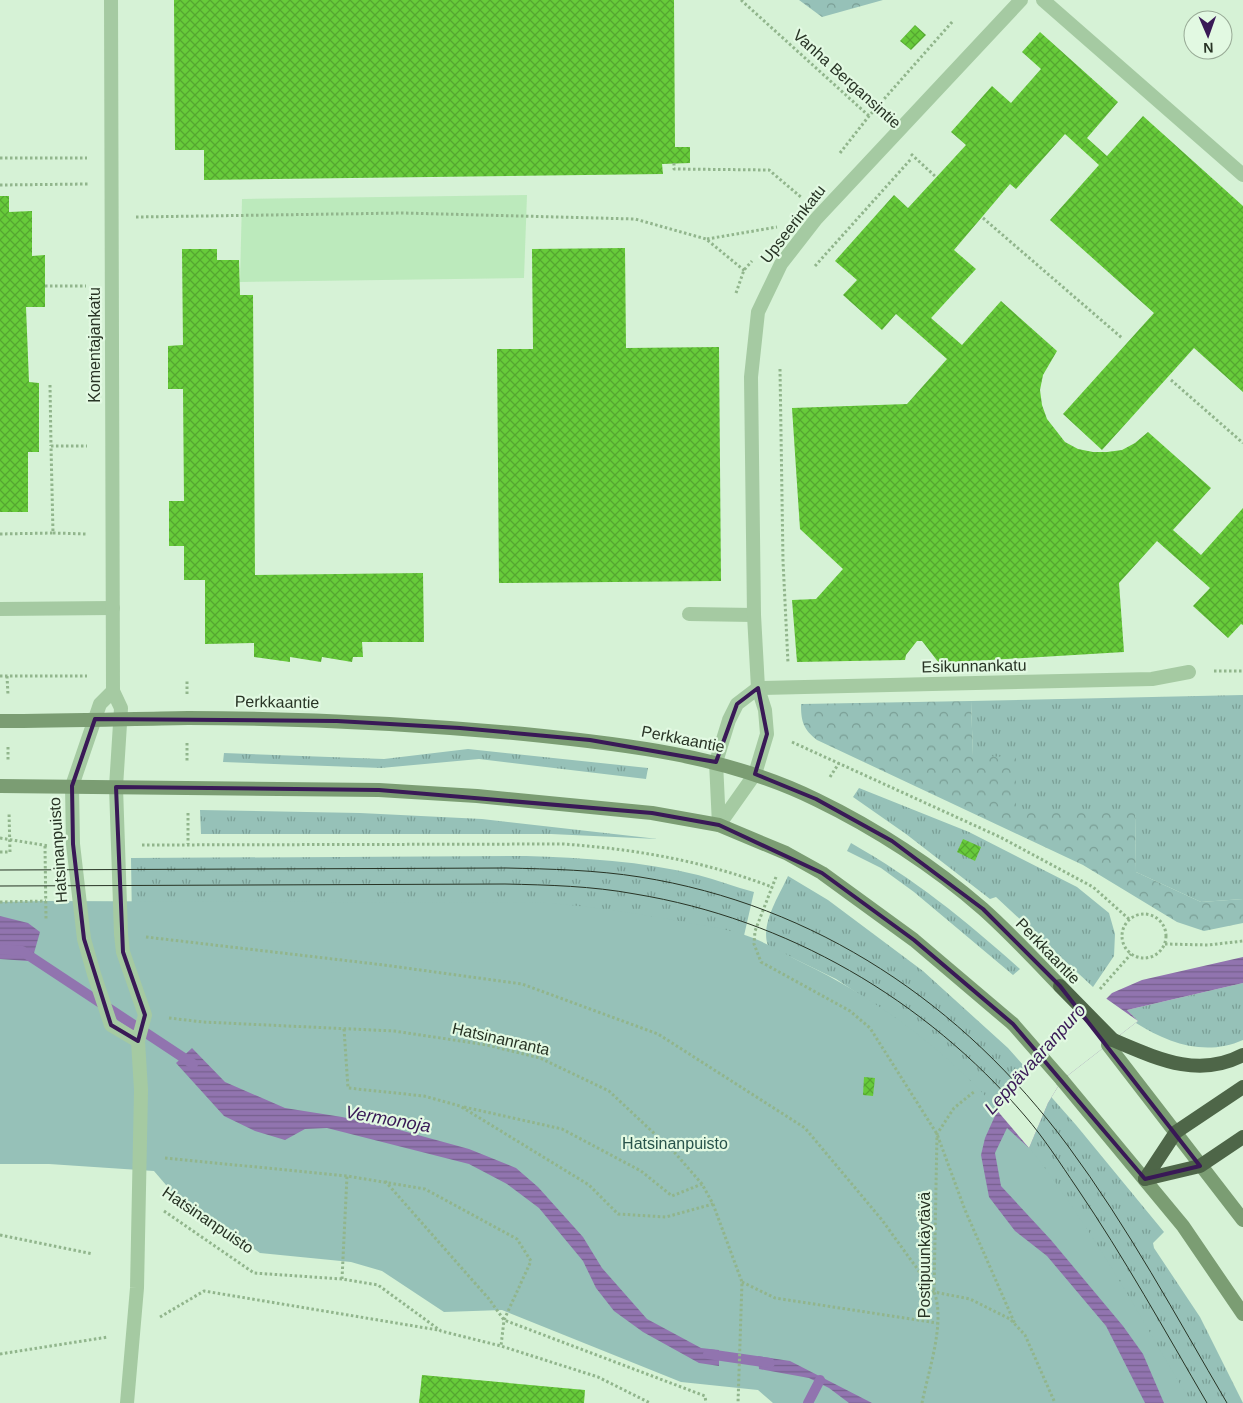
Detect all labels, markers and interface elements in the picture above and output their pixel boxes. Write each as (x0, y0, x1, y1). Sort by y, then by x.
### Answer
north arrow (1183, 10, 1233, 60)
street label: Vanha Bergansintie (790, 26, 904, 132)
text: N (1203, 40, 1214, 56)
street label: Upseerinkatu (757, 182, 829, 266)
street label: Komentajankatu (86, 287, 103, 403)
street label: Esikunnankatu (921, 657, 1027, 675)
street label: Perkkaantie (235, 693, 319, 711)
street label: Perkkaantie (640, 723, 726, 755)
street label: Hatsinanpuisto (46, 797, 70, 903)
street label: Perkkaantie (1013, 915, 1084, 987)
water label: Leppävaaranpuro (980, 1000, 1090, 1118)
street label: Hatsinanranta (451, 1020, 552, 1059)
water label: Vermonoja (344, 1102, 432, 1136)
park label: Hatsinanpuisto (622, 1135, 728, 1152)
street label: Hatsinanpuisto (159, 1183, 257, 1257)
street label: Postipuunkäytävä (916, 1192, 933, 1318)

